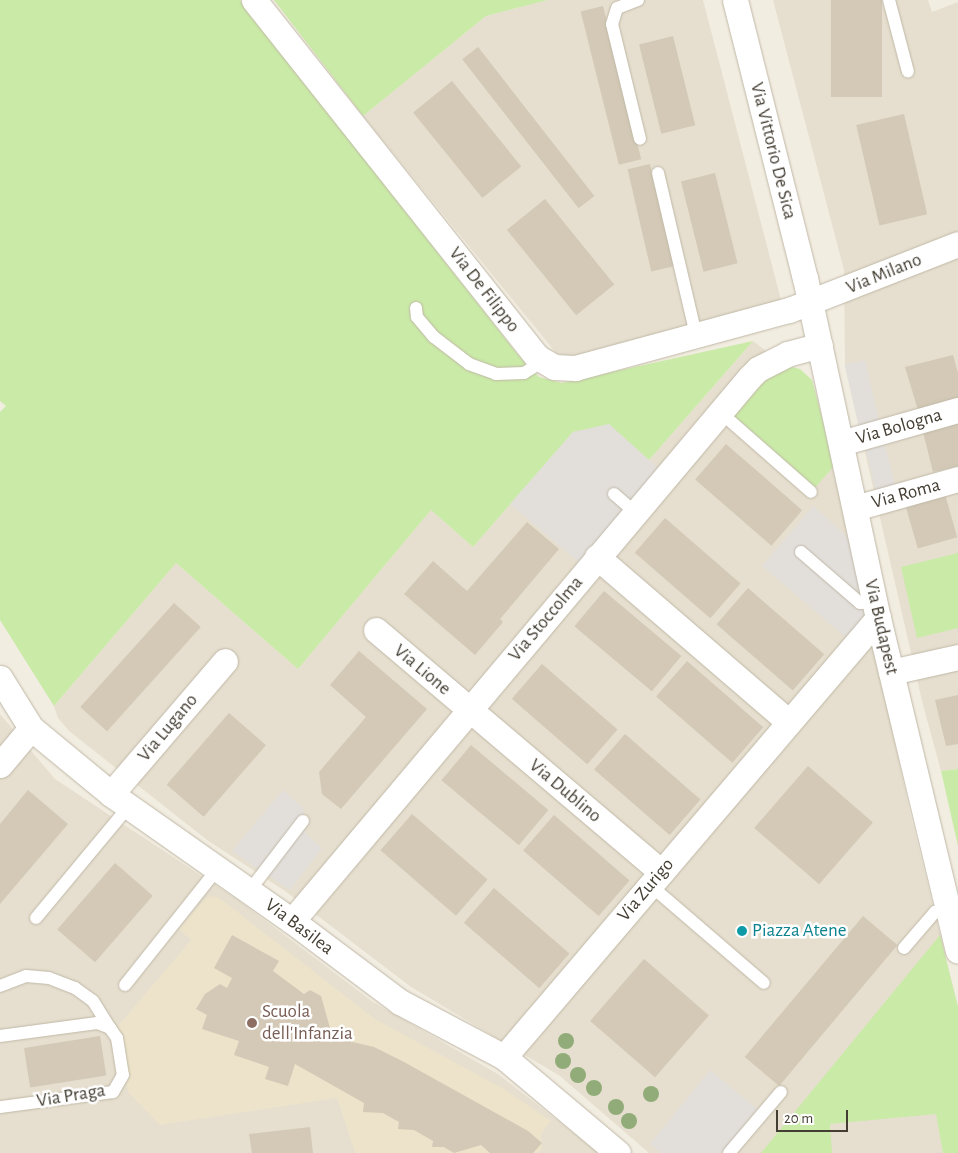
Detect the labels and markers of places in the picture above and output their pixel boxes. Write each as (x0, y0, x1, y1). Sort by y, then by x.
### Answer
place label: Piazza Atene (752, 920, 847, 942)
marker: Piazza Atene (736, 925, 748, 937)
place label: Scuola dell'Infanzia (262, 1001, 353, 1045)
marker: Scuola dell'Infanzia (246, 1017, 258, 1029)

